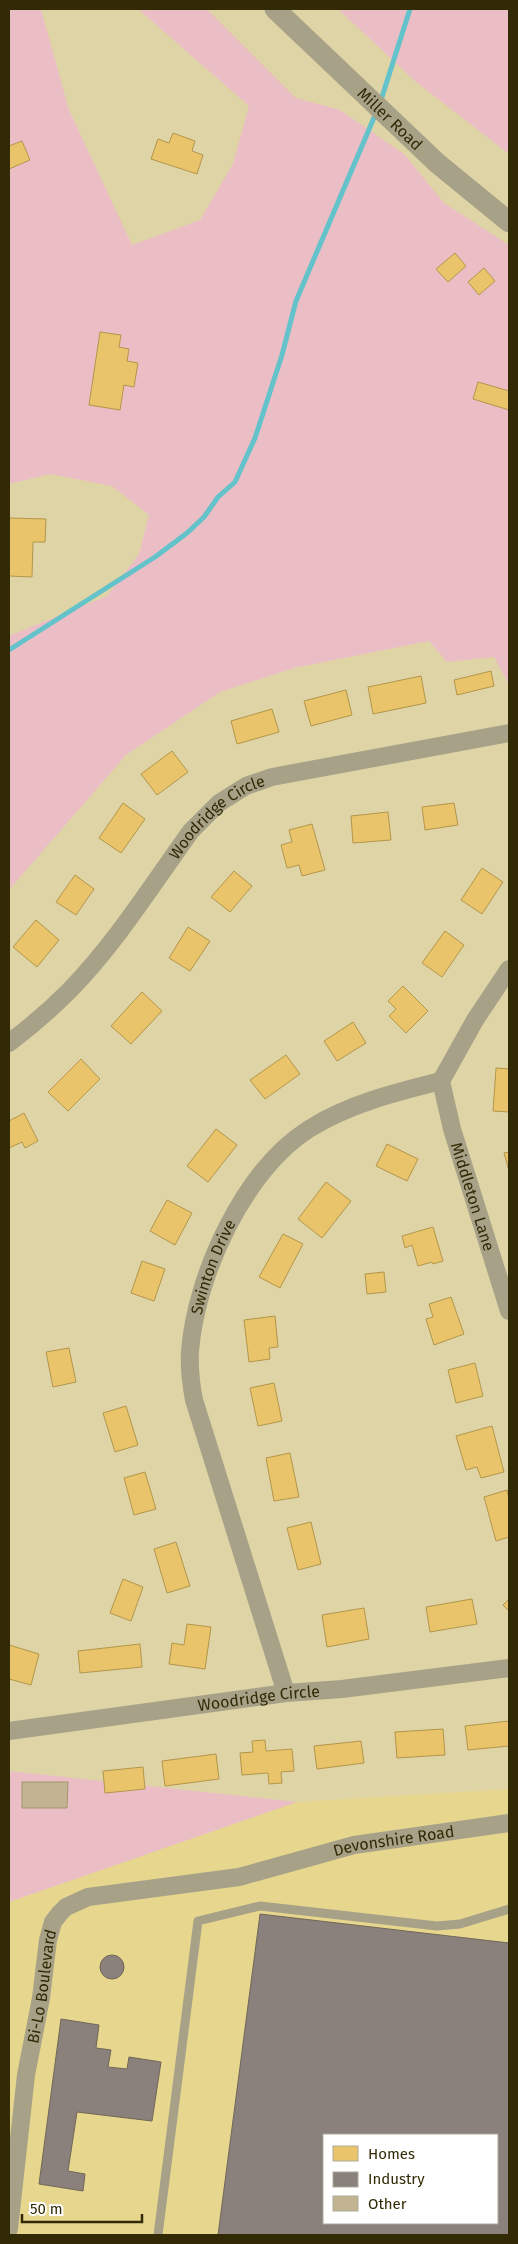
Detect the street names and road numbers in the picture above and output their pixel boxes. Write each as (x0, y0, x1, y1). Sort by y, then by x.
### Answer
street label: Miller Road (354, 83, 427, 154)
street label: Woodridge Circle (165, 771, 267, 863)
street label: Middleton Lane (447, 1140, 499, 1253)
street label: Swinton Drive (186, 1216, 239, 1316)
street label: Woodridge Circle (196, 1681, 320, 1715)
street label: Devonshire Road (331, 1821, 455, 1860)
street label: Bi-Lo Boulevard (23, 1927, 60, 2045)

